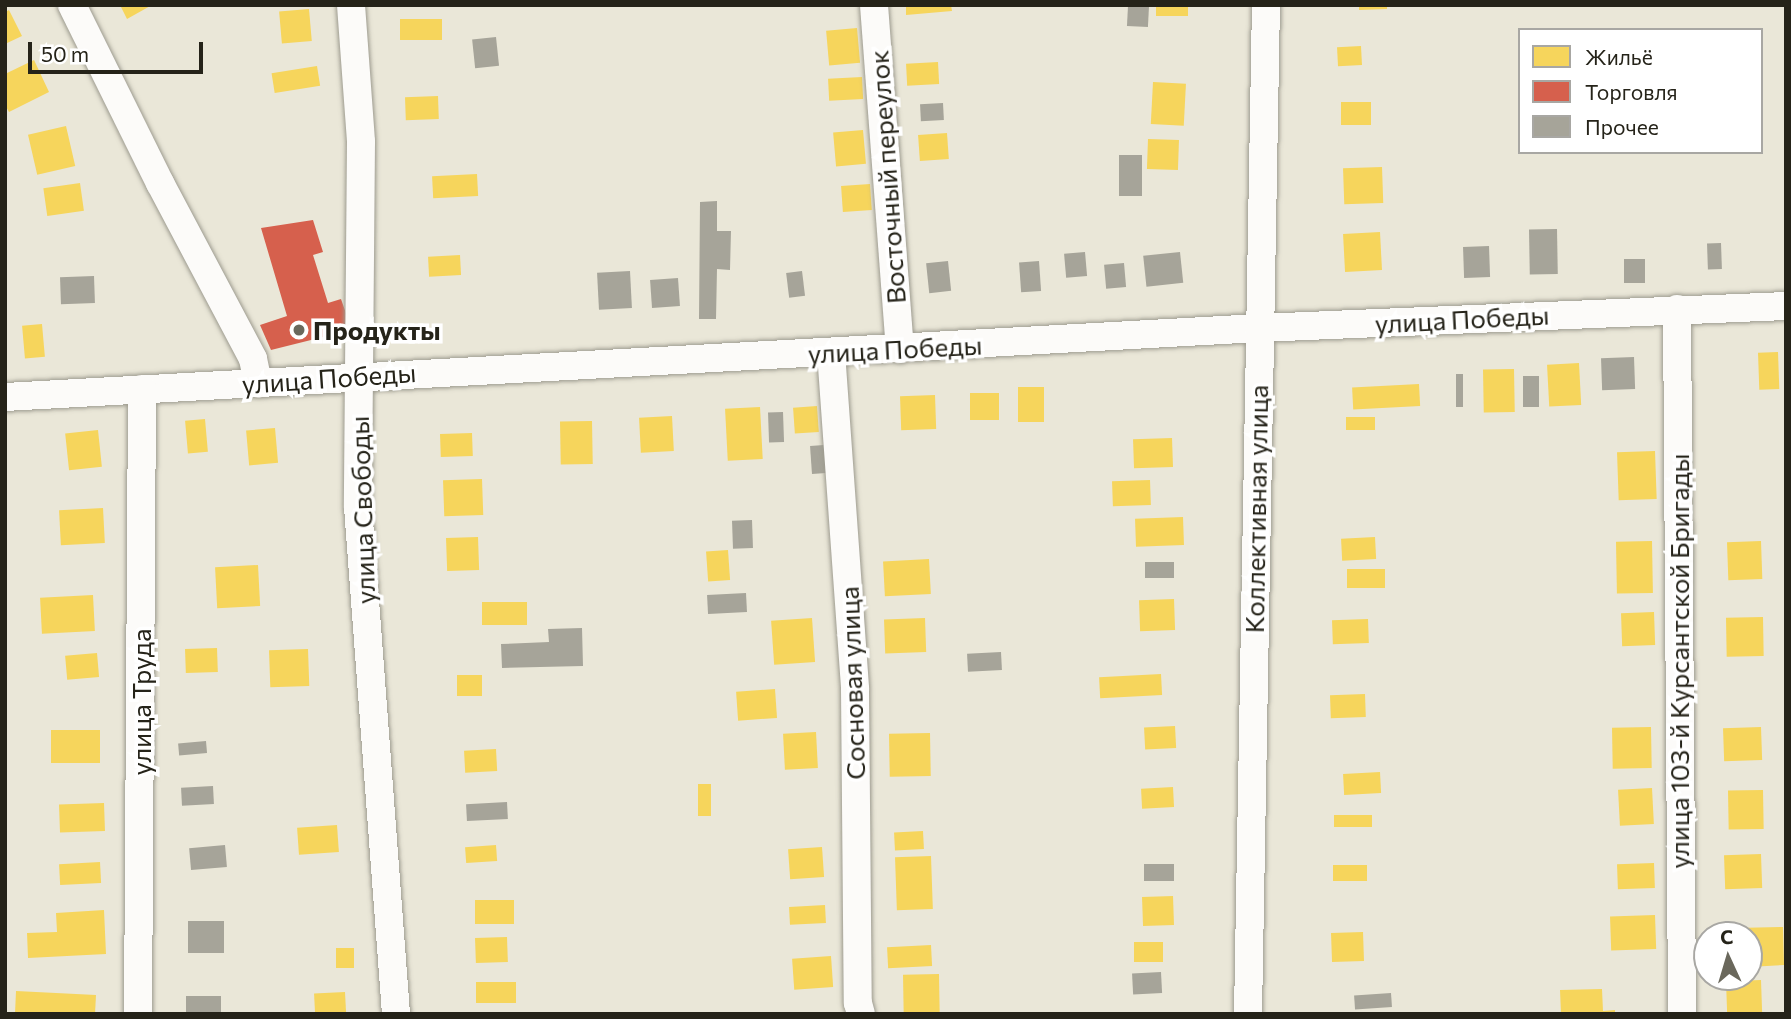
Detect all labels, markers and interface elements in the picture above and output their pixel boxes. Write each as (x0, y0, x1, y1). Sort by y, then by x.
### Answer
scale bar (32, 28, 206, 72)
legend (1518, 28, 1763, 154)
text: 50 m (41, 41, 89, 66)
text: Жильё (1585, 44, 1653, 69)
street label: Восточный переулок (863, 49, 911, 305)
text: Торговля (1585, 79, 1678, 104)
text: Прочее (1585, 114, 1659, 139)
street label: улица Победы (1374, 299, 1550, 339)
place label: Продукты (313, 314, 441, 346)
marker: Продукты (291, 322, 307, 338)
street label: улица Победы (807, 329, 983, 369)
street label: улица Победы (241, 356, 417, 400)
street label: Коллективная улица (1238, 384, 1274, 634)
street label: улица Свободы (343, 415, 381, 605)
street label: улица 103-й Курсантской Бригады (1663, 453, 1695, 869)
street label: Сосновая улица (833, 586, 871, 780)
street label: улица Труда (125, 629, 157, 775)
north arrow (1693, 921, 1763, 991)
text: С (1719, 925, 1734, 948)

